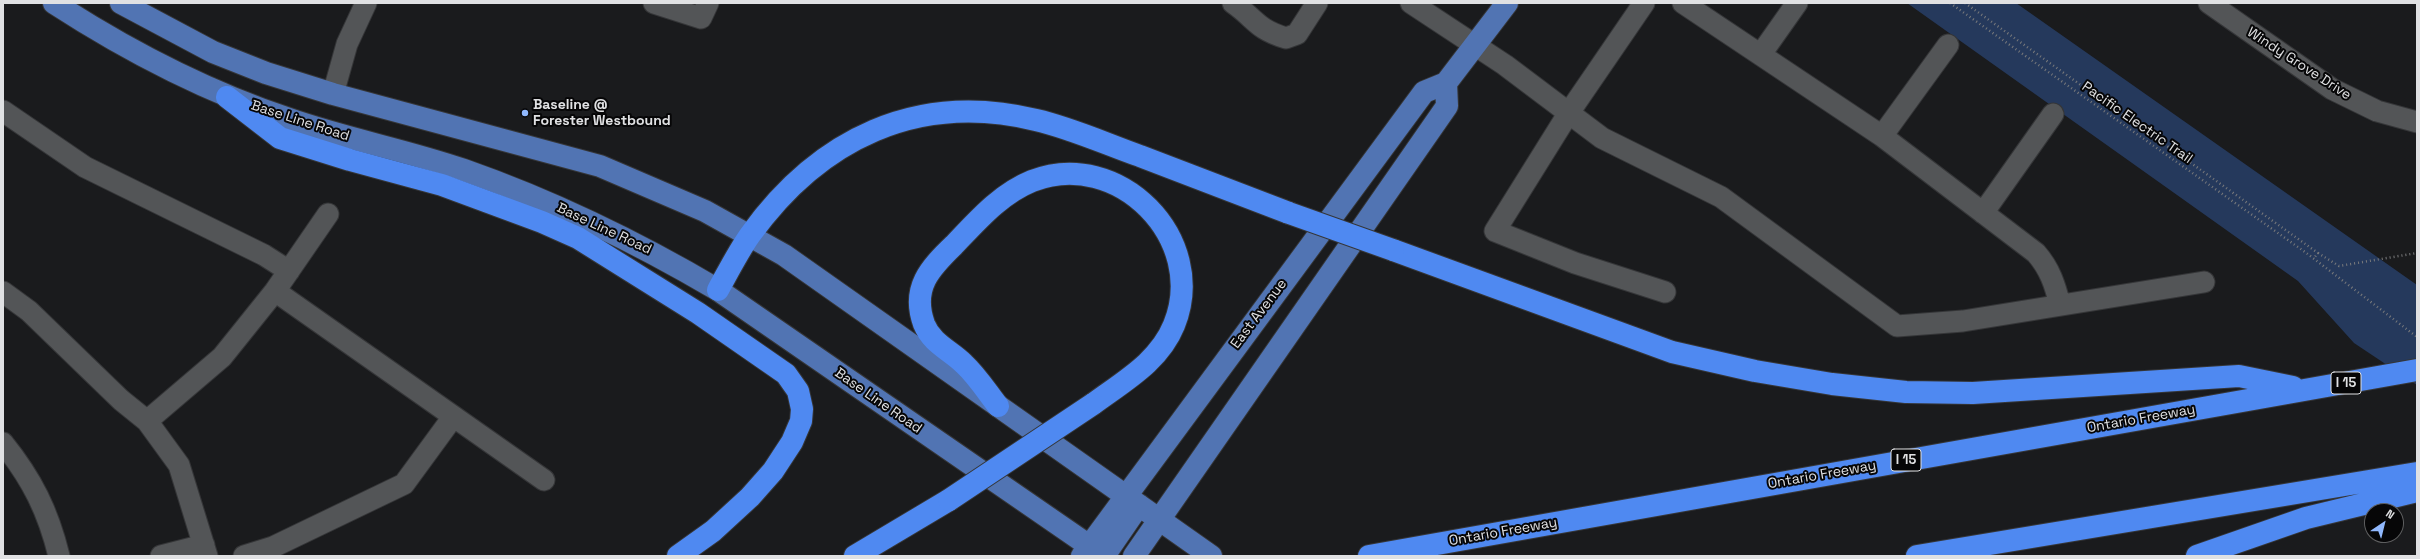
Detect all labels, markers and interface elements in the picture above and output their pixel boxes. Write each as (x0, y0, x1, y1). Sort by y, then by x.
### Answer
street label: Windy Grove Drive (2244, 24, 2354, 104)
street label: Pacific Electric Trail (2078, 79, 2196, 167)
street label: Base Line Road (249, 97, 351, 145)
place label: Baseline @ Forester Westbound (533, 97, 671, 130)
marker: Baseline @ Forester Westbound (520, 108, 530, 118)
street label: Base Line Road (554, 200, 654, 258)
street label: East Avenue (1227, 276, 1291, 352)
street label: Base Line Road (831, 365, 925, 437)
road number: I 15 (2331, 372, 2361, 394)
street label: Ontario Freeway (2086, 401, 2196, 437)
road number: I 15 (1891, 449, 1921, 471)
street label: Ontario Freeway (1767, 457, 1877, 493)
north arrow (2364, 503, 2404, 543)
text: N (2383, 506, 2397, 522)
street label: Ontario Freeway (1448, 514, 1558, 550)

